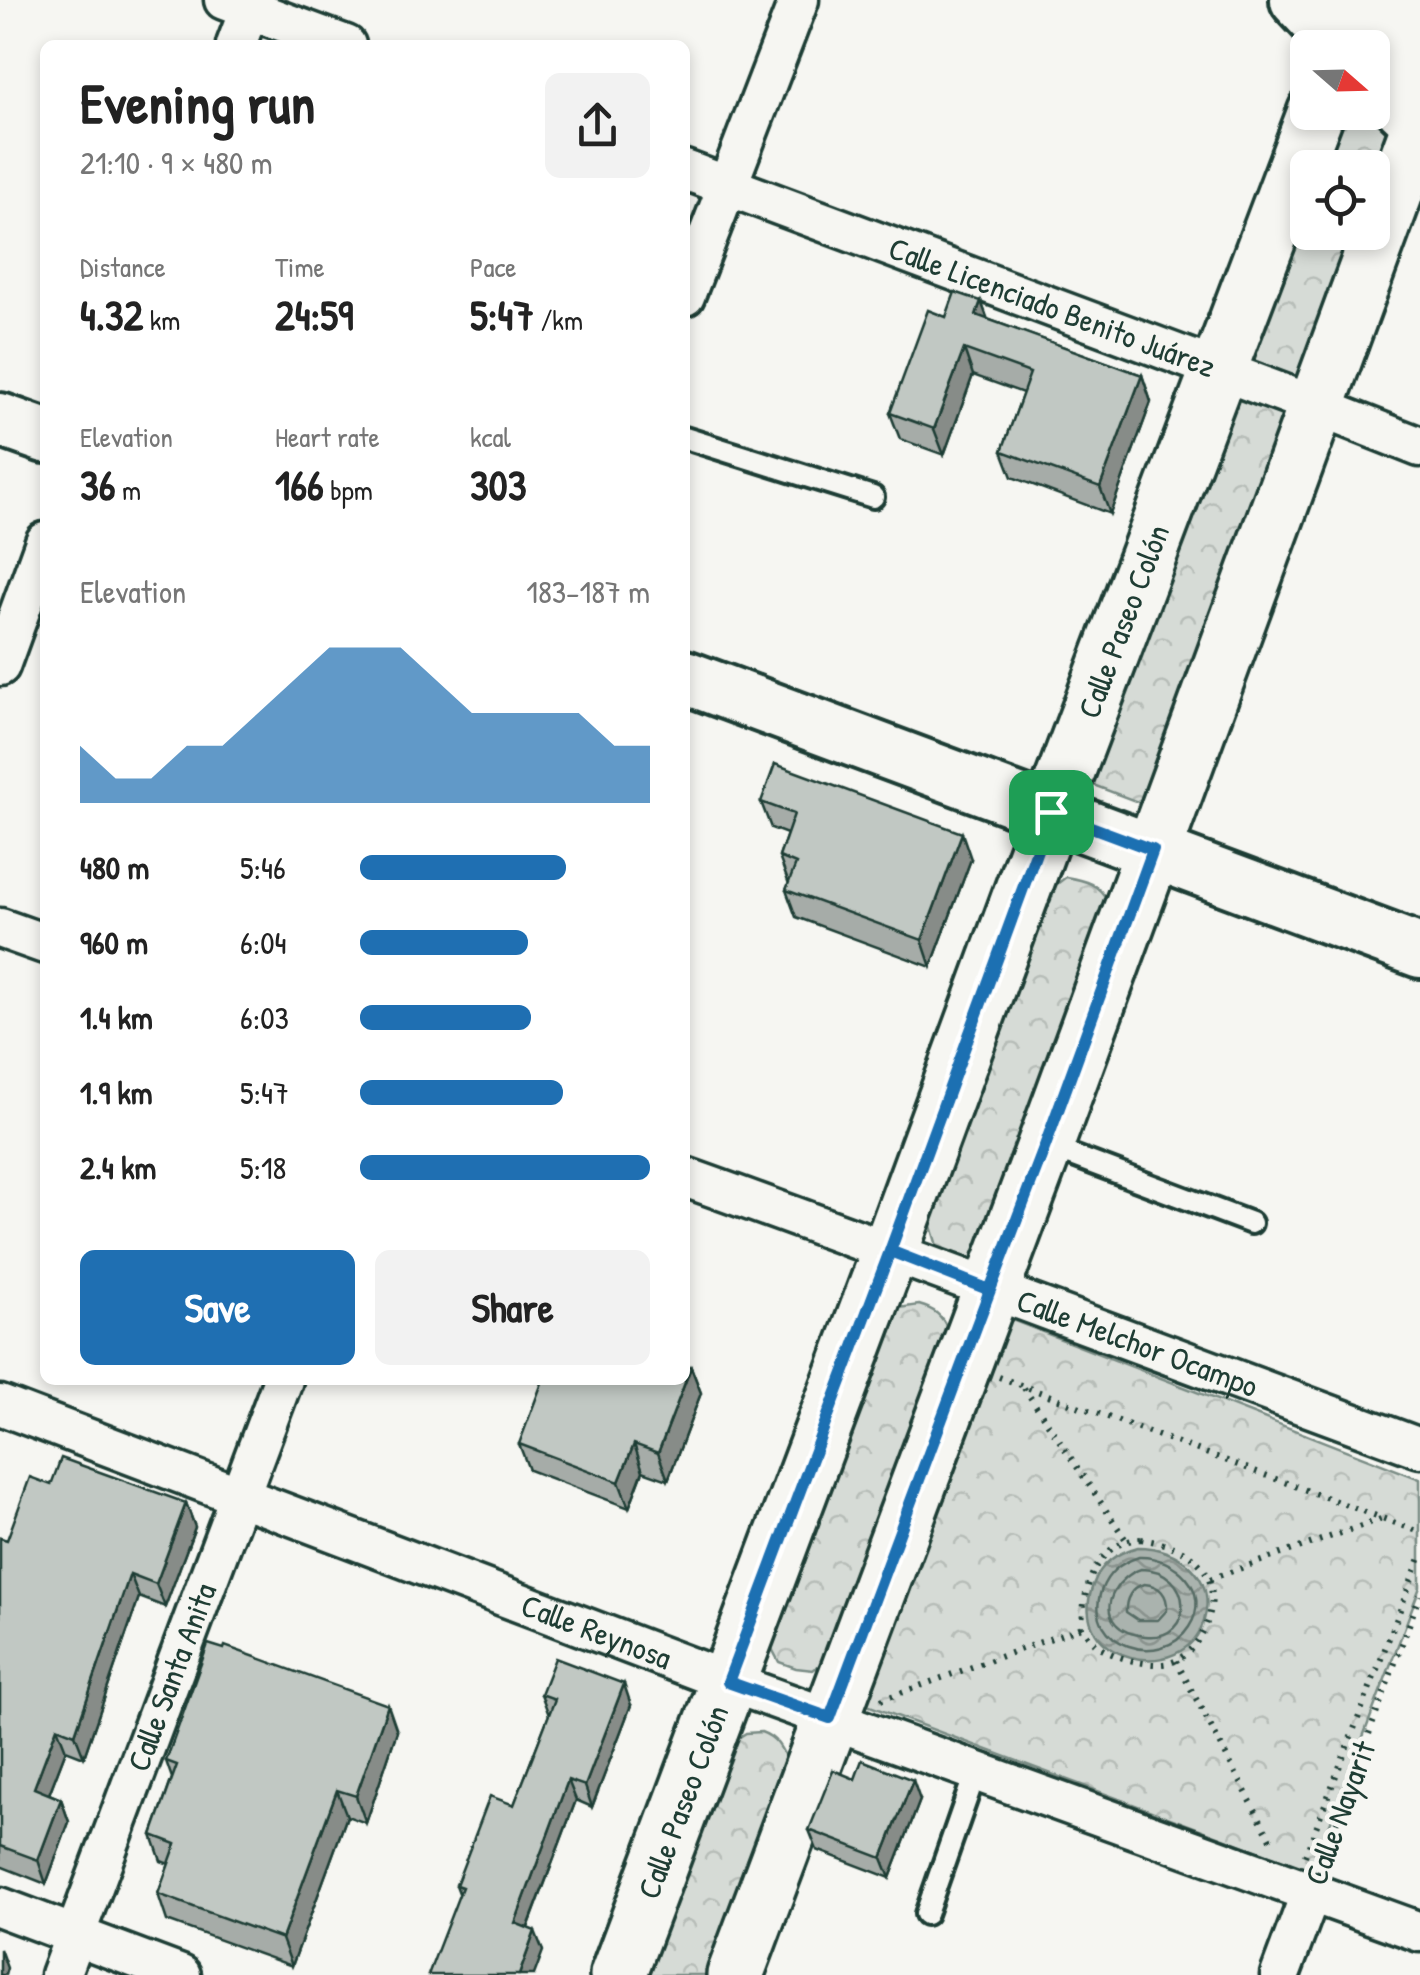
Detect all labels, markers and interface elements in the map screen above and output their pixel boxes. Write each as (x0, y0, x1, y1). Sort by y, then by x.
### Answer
north arrow (1290, 30, 1390, 130)
map controls (1290, 30, 1390, 250)
text: Evening run (80, 66, 315, 140)
button: share (545, 73, 650, 178)
text: 21:10 · 9 × 480 m (80, 141, 273, 184)
button: locate (1290, 150, 1390, 250)
street label: Calle Licenciado Benito Juárez (883, 226, 1222, 388)
text: Distance (80, 248, 166, 286)
text: Time (275, 248, 325, 286)
text: Pace (470, 248, 516, 286)
text: 4.32 (80, 286, 143, 343)
text: 24:59 (275, 286, 353, 343)
text: 5:47 (470, 286, 534, 343)
text: km (143, 301, 180, 339)
text: /km (534, 301, 583, 339)
text: Elevation (80, 418, 173, 456)
text: Heart rate (275, 418, 380, 456)
text: kcal (470, 418, 511, 456)
text: 36 (80, 456, 116, 513)
text: 166 (275, 456, 324, 513)
text: 303 (470, 456, 526, 513)
text: m (116, 471, 141, 509)
text: bpm (324, 471, 373, 509)
street label: Calle Paseo Colón (1067, 518, 1179, 724)
text: Elevation (80, 570, 186, 613)
text: 183–187 m (526, 570, 650, 613)
pin (1009, 770, 1094, 855)
icon: arrive (1024, 785, 1079, 840)
text: 480 m (80, 846, 149, 889)
text: 5:46 (240, 846, 286, 889)
text: 960 m (80, 921, 148, 964)
text: 6:04 (240, 921, 287, 964)
text: 1.4 km (80, 996, 153, 1039)
text: 6:03 (240, 996, 289, 1039)
text: 1.9 km (80, 1071, 153, 1114)
text: 5:47 (240, 1071, 289, 1114)
text: 2.4 km (80, 1146, 156, 1189)
text: 5:18 (240, 1146, 286, 1189)
button: Save (80, 1250, 355, 1365)
button: Share (375, 1250, 650, 1365)
street label: Calle Melchor Ocampo (1011, 1278, 1264, 1407)
street label: Calle Santa Anita (116, 1577, 226, 1777)
street label: Calle Reynosa (516, 1583, 678, 1679)
street label: Calle Paseo Colón (627, 1699, 739, 1905)
street label: Calle Nayarit (1294, 1734, 1386, 1891)

